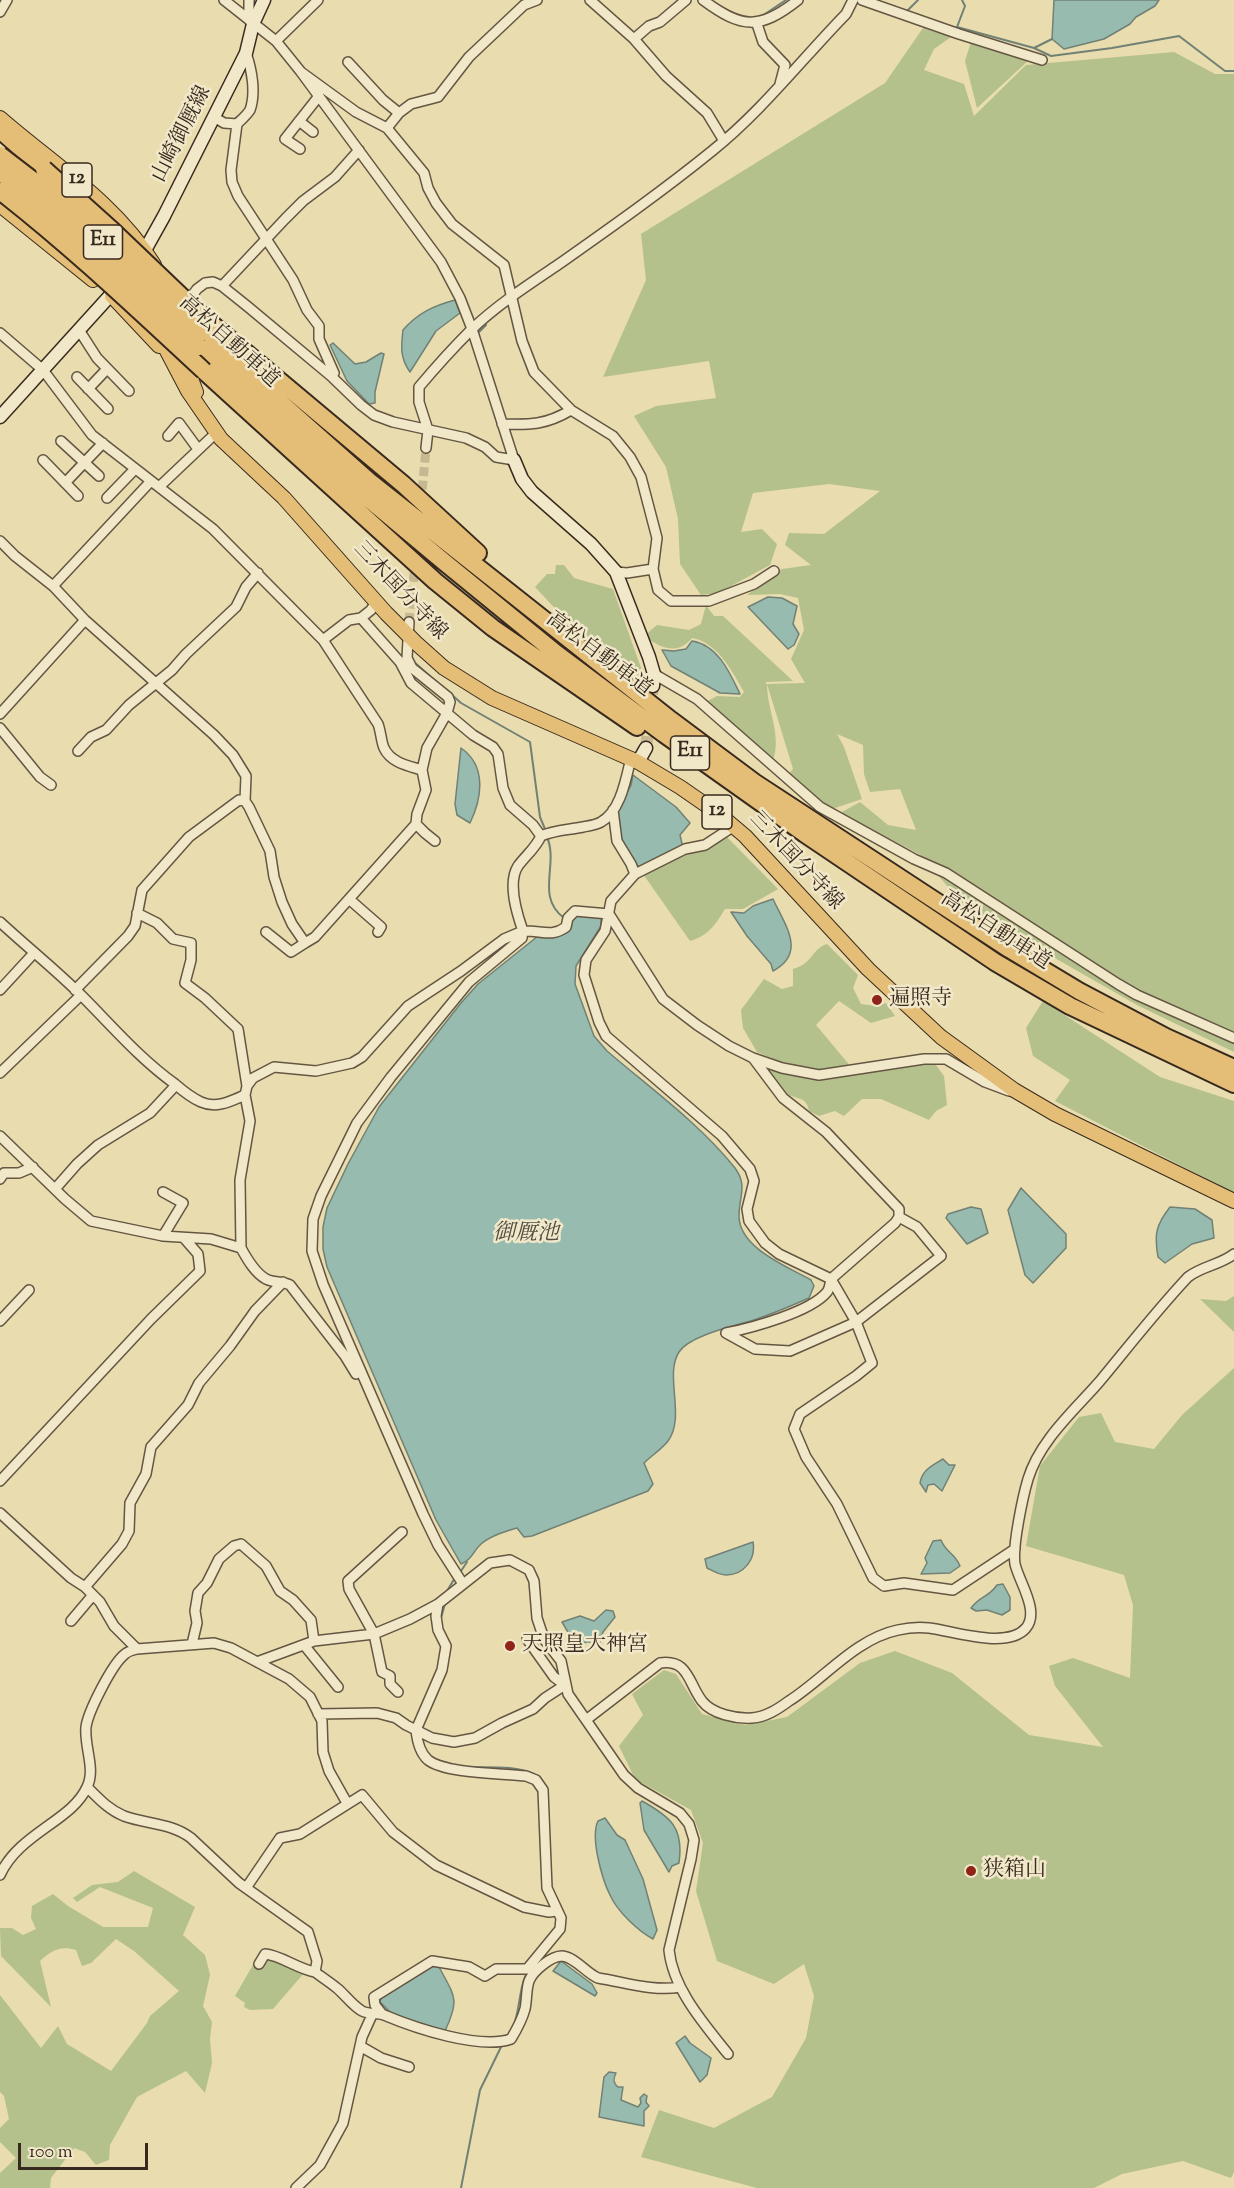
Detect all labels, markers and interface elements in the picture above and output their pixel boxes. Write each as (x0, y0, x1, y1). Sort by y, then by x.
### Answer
street label: 山崎御厩線 (148, 83, 218, 187)
road number: 12 (62, 163, 92, 197)
road number: E11 (84, 225, 122, 259)
street label: 高松自動車道 (173, 291, 283, 395)
street label: 三木国分寺線 (347, 537, 451, 647)
street label: 高松自動車道 (540, 608, 656, 704)
road number: E11 (670, 736, 710, 770)
road number: 12 (702, 795, 732, 829)
street label: 三木国分寺線 (743, 807, 847, 917)
street label: 高松自動車道 (935, 887, 1055, 977)
place label: 遍照寺 (889, 987, 952, 1013)
marker: 遍照寺 (870, 993, 884, 1007)
water label: 御厩池 (493, 1222, 559, 1248)
place label: 天照皇大神宮 (522, 1633, 648, 1659)
marker: 天照皇大神宮 (503, 1639, 517, 1653)
place label: 狭箱山 (983, 1858, 1046, 1884)
marker: 狭箱山 (964, 1864, 978, 1878)
scale bar (21, 2131, 152, 2169)
text: 100 m (29, 2140, 73, 2166)

